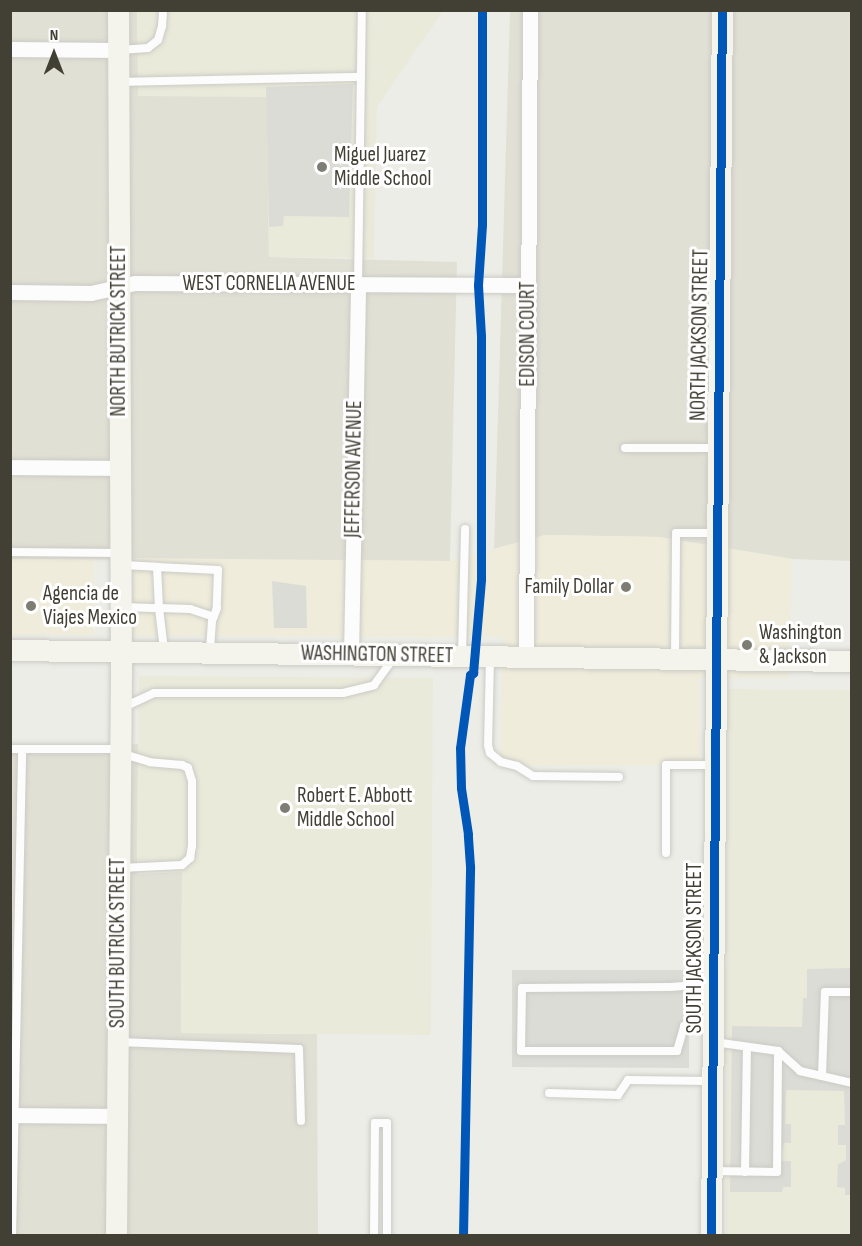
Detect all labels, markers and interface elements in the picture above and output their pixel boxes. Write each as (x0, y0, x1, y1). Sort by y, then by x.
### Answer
north arrow (24, 24, 84, 84)
text: N (50, 26, 58, 45)
place label: Miguel Juarez Middle School (334, 142, 431, 192)
marker: Miguel Juarez Middle School (315, 160, 329, 174)
street label: NORTH BUTRICK STREET (106, 245, 132, 417)
street label: NORTH JACKSON STREET (686, 249, 714, 421)
street label: WEST CORNELIA AVENUE (182, 271, 356, 297)
street label: EDISON COURT (515, 281, 541, 387)
street label: JEFFERSON AVENUE (340, 400, 368, 538)
place label: Family Dollar (525, 574, 614, 600)
marker: Family Dollar (619, 580, 633, 594)
place label: Agencia de Viajes Mexico (43, 581, 137, 631)
marker: Agencia de Viajes Mexico (24, 599, 38, 613)
place label: Washington & Jackson (759, 620, 842, 670)
marker: Washington & Jackson (740, 638, 754, 652)
street label: WASHINGTON STREET (301, 641, 453, 669)
place label: Robert E. Abbott Middle School (297, 783, 412, 833)
marker: Robert E. Abbott Middle School (278, 801, 292, 815)
street label: SOUTH BUTRICK STREET (105, 858, 131, 1028)
street label: SOUTH JACKSON STREET (682, 862, 708, 1034)

